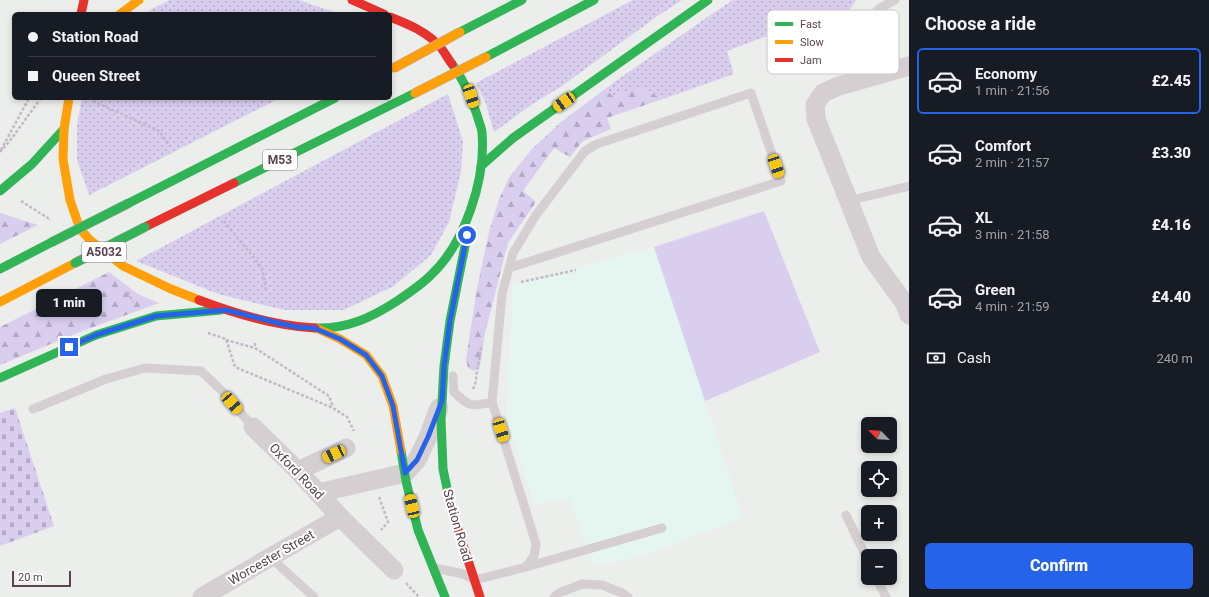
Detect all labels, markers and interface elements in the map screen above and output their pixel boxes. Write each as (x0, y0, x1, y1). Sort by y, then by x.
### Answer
legend (767, 10, 899, 74)
text: Choose a ride (925, 13, 1036, 34)
text: Fast (800, 18, 822, 31)
text: Station Road (52, 28, 139, 46)
text: Slow (800, 36, 824, 49)
text: Jam (800, 54, 822, 67)
icon: car (927, 63, 963, 99)
text: Economy (975, 65, 1037, 83)
text: Queen Street (52, 67, 140, 85)
text: £2.45 (1152, 72, 1191, 90)
car (462, 83, 480, 109)
text: 1 min · 21:56 (975, 83, 1050, 98)
car (551, 90, 577, 114)
icon: car (927, 135, 963, 171)
text: Comfort (975, 137, 1031, 155)
text: £3.30 (1152, 144, 1191, 162)
road number: M53 (263, 150, 297, 170)
car (766, 153, 786, 179)
text: 2 min · 21:57 (975, 155, 1050, 170)
icon: car (927, 207, 963, 243)
text: XL (975, 209, 993, 227)
text: £4.16 (1152, 216, 1191, 234)
route start (458, 226, 476, 244)
text: 3 min · 21:58 (975, 227, 1050, 242)
road number: A5032 (82, 242, 126, 262)
icon: car (927, 279, 963, 315)
text: Green (975, 281, 1015, 299)
text: £4.40 (1152, 288, 1191, 306)
callout: 1 min (36, 289, 102, 317)
text: 1 min (53, 295, 85, 310)
text: 4 min · 21:59 (975, 299, 1050, 314)
route end (60, 338, 78, 356)
icon: cash (925, 347, 947, 369)
text: Cash (957, 349, 991, 367)
text: 240 m (1156, 351, 1193, 366)
car (220, 390, 244, 416)
car (492, 417, 510, 443)
north arrow (861, 417, 897, 453)
map controls (861, 417, 897, 585)
street label: Oxford Road (266, 440, 327, 502)
car (321, 443, 347, 465)
button: locate (861, 461, 897, 497)
street label: Station Road (440, 487, 475, 563)
car (403, 493, 421, 519)
button: + (861, 505, 897, 541)
street label: Worcester Street (226, 527, 317, 588)
button: Confirm (925, 543, 1193, 589)
button: − (861, 549, 897, 585)
scale bar (12, 569, 71, 588)
text: 20 m (18, 571, 43, 584)

